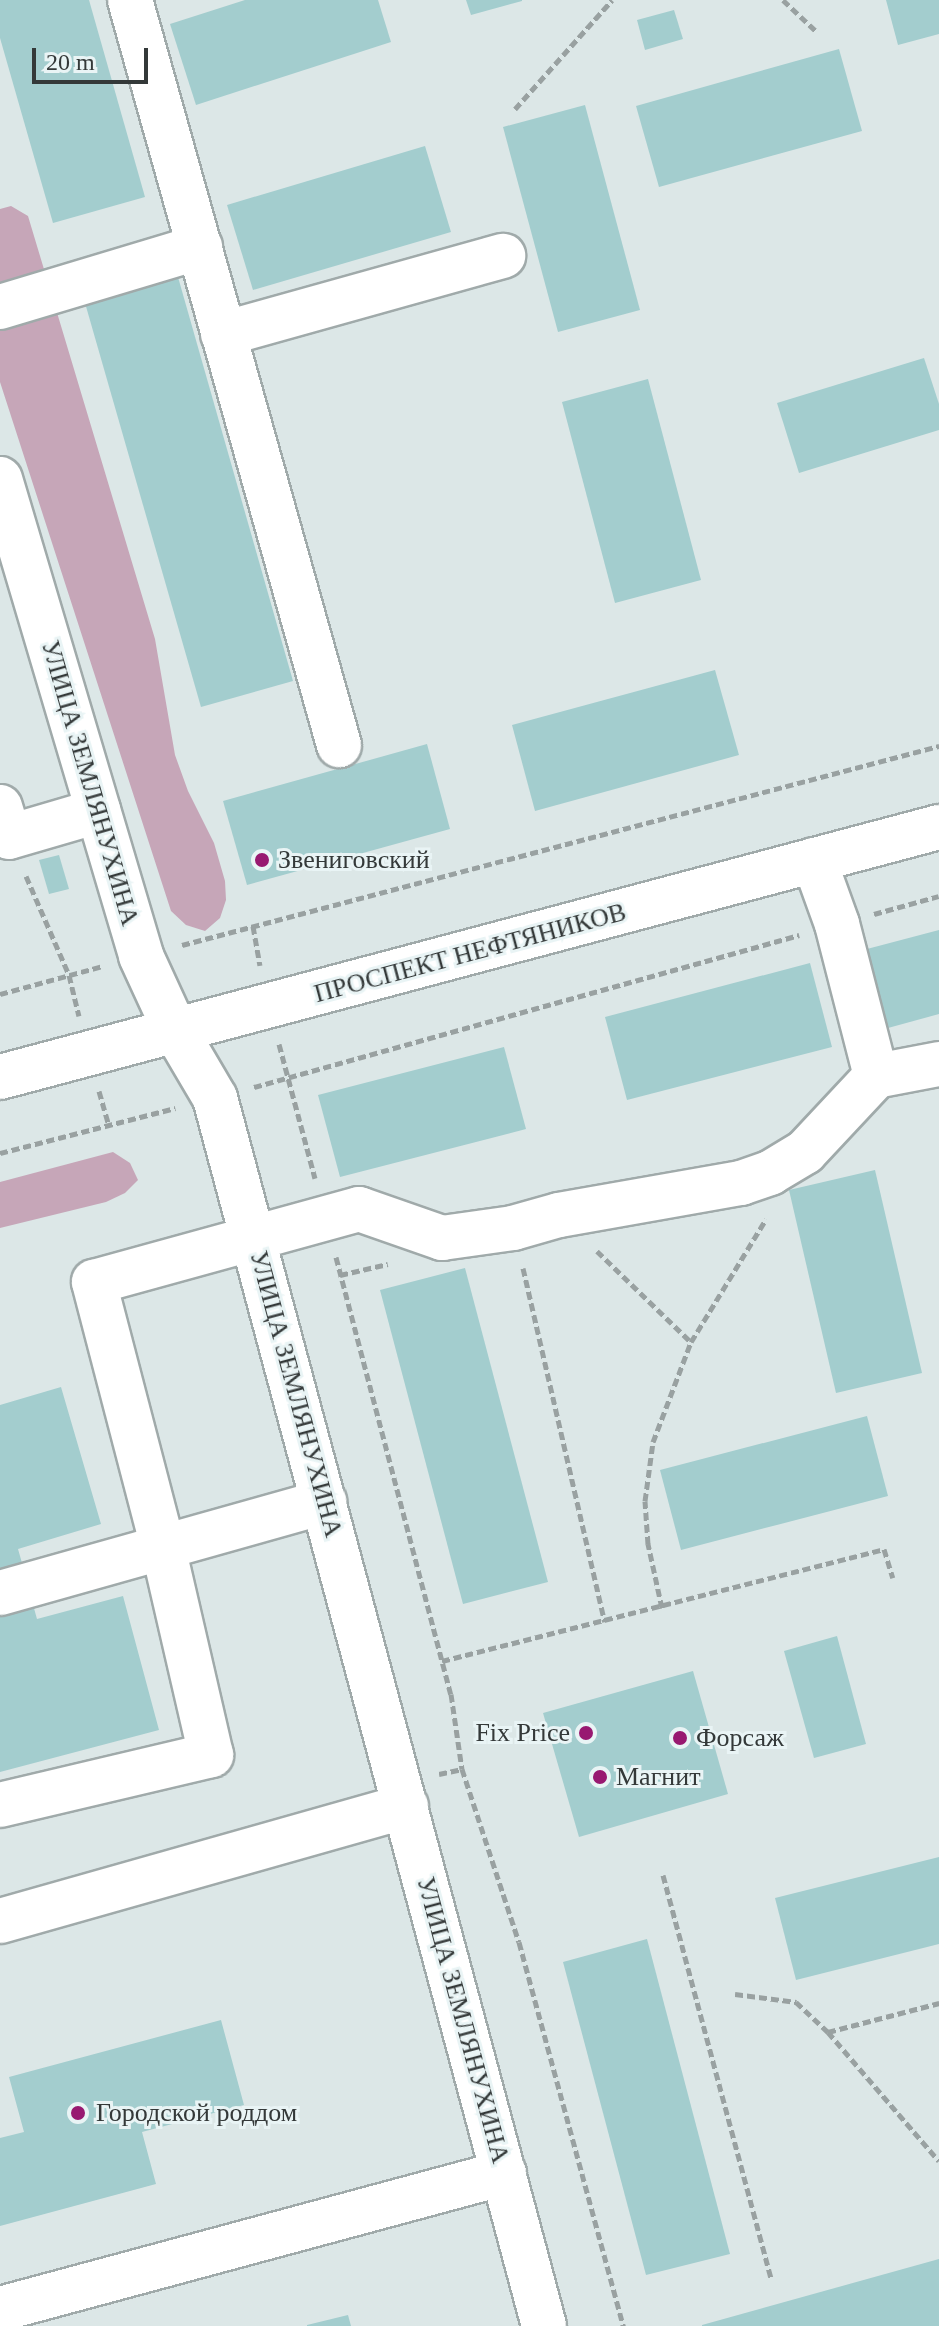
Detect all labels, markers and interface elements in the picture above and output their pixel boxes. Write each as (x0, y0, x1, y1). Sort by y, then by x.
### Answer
scale bar (36, 32, 152, 82)
text: 20 m (46, 49, 95, 75)
street label: УЛИЦА ЗЕМЛЯНУХИНА (34, 637, 146, 929)
place label: Звениговский (278, 844, 430, 876)
marker: Звениговский (253, 851, 271, 869)
street label: ПРОСПЕКТ НЕФТЯНИКОВ (311, 896, 629, 1010)
street label: УЛИЦА ЗЕМЛЯНУХИНА (243, 1247, 349, 1541)
place label: Fix Price (475, 1717, 570, 1749)
place label: Форсаж (696, 1722, 784, 1754)
marker: Fix Price (577, 1724, 595, 1742)
marker: Форсаж (671, 1729, 689, 1747)
place label: Магнит (616, 1761, 701, 1793)
marker: Магнит (591, 1768, 609, 1786)
street label: УЛИЦА ЗЕМЛЯНУХИНА (410, 1873, 516, 2167)
place label: Городской роддом (96, 2097, 297, 2129)
marker: Городской роддом (67, 2102, 89, 2124)

